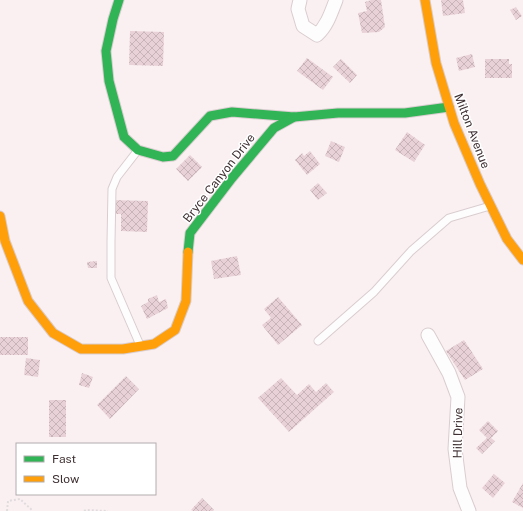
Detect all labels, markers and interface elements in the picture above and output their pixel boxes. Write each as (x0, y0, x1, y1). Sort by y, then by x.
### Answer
street label: Milton Avenue (451, 92, 493, 171)
street label: Bryce Canyon Drive (180, 131, 258, 225)
street label: Hill Drive (451, 407, 465, 459)
legend (16, 443, 156, 495)
text: Fast (52, 452, 77, 466)
text: Slow (52, 472, 80, 486)

